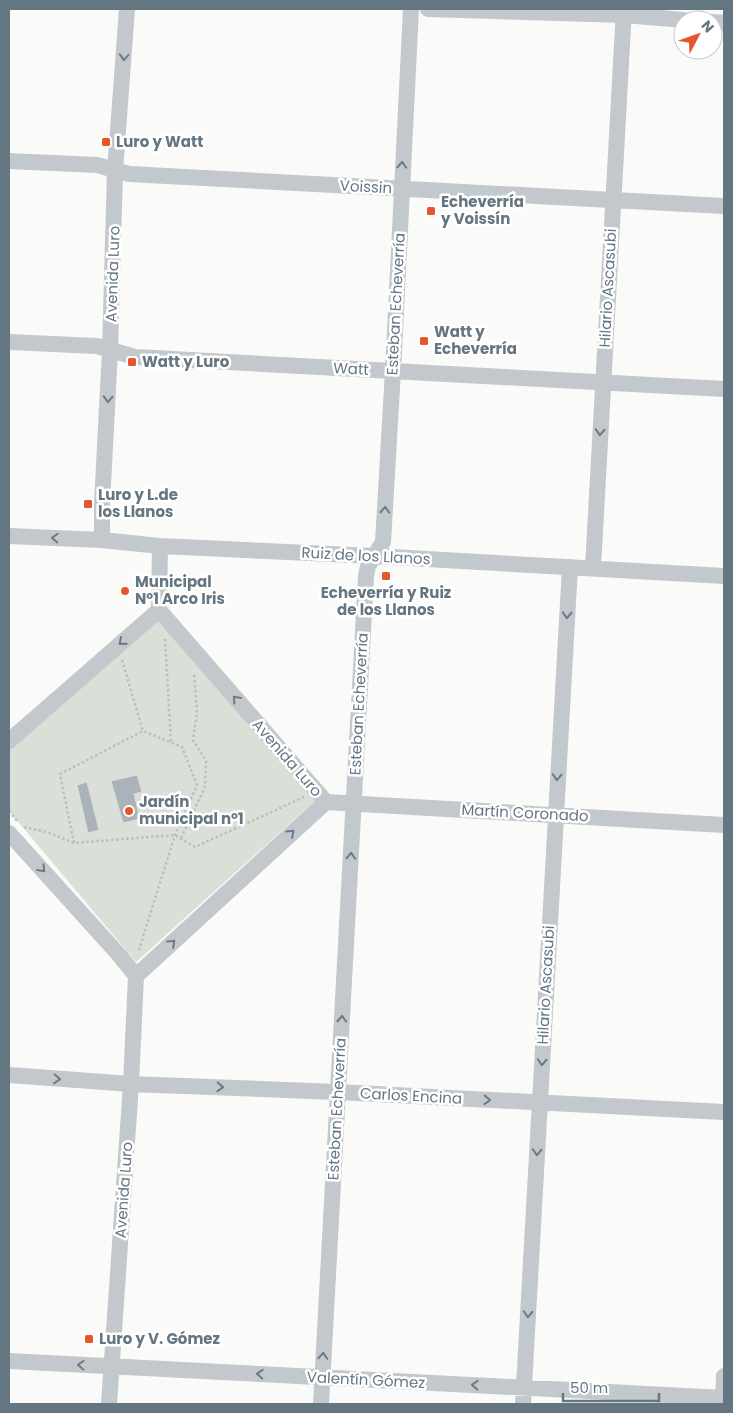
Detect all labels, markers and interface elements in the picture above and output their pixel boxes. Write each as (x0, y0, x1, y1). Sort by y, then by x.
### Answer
north arrow (673, 10, 723, 60)
text: N (697, 16, 719, 37)
one-way arrow (118, 54, 129, 62)
place label: Luro y Watt (116, 131, 203, 152)
marker: Luro y Watt (100, 136, 112, 148)
one-way arrow (397, 161, 408, 169)
street label: Voissin (339, 175, 393, 198)
place label: Echeverría y Voissín (440, 191, 524, 229)
marker: Echeverría y Voissín (425, 205, 437, 217)
street label: Avenida Luro (100, 225, 125, 323)
street label: Hilario Ascasubi (594, 228, 621, 348)
street label: Esteban Echeverría (381, 232, 410, 376)
place label: Watt y Echeverría (434, 321, 517, 359)
marker: Watt y Echeverría (418, 335, 430, 347)
place label: Watt y Luro (142, 351, 230, 372)
marker: Watt y Luro (126, 356, 138, 368)
street label: Watt (333, 357, 369, 380)
one-way arrow (102, 395, 113, 403)
one-way arrow (594, 428, 605, 436)
place label: Luro y L.de los Llanos (98, 484, 178, 522)
marker: Luro y L.de los Llanos (82, 498, 94, 510)
one-way arrow (379, 505, 390, 513)
one-way arrow (51, 533, 59, 543)
street label: Ruiz de los Llanos (301, 542, 431, 569)
marker: Echeverría y Ruiz de los Llanos (380, 570, 392, 582)
place label: Municipal Nº1 Arco Iris (135, 571, 225, 609)
place label: Echeverría y Ruiz de los Llanos (321, 582, 451, 620)
marker: Municipal Nº1 Arco Iris (119, 585, 131, 597)
one-way arrow (561, 611, 572, 619)
street label: Esteban Echeverría (344, 632, 373, 776)
one-way arrow (118, 636, 127, 645)
one-way arrow (233, 696, 242, 705)
street label: Avenida Luro (248, 714, 327, 801)
one-way arrow (552, 774, 563, 782)
place label: Jardín municipal nº1 (139, 791, 244, 829)
street label: Martín Coronado (461, 799, 589, 826)
marker: Jardín municipal nº1 (123, 805, 135, 817)
one-way arrow (286, 830, 295, 839)
one-way arrow (346, 852, 357, 860)
one-way arrow (36, 864, 45, 873)
street label: Hilario Ascasubi (532, 925, 559, 1045)
one-way arrow (166, 940, 175, 949)
one-way arrow (337, 1014, 348, 1022)
street label: Esteban Echeverría (322, 1037, 351, 1181)
one-way arrow (536, 1058, 547, 1066)
one-way arrow (54, 1073, 62, 1084)
one-way arrow (216, 1082, 224, 1093)
street label: Carlos Encina (359, 1082, 463, 1109)
one-way arrow (483, 1095, 491, 1106)
street label: Avenida Luro (110, 1141, 137, 1239)
one-way arrow (532, 1148, 543, 1156)
one-way arrow (522, 1310, 533, 1318)
place label: Luro y V. Gómez (99, 1328, 220, 1349)
marker: Luro y V. Gómez (83, 1333, 95, 1345)
one-way arrow (318, 1351, 329, 1359)
one-way arrow (76, 1359, 84, 1370)
street label: Valentín Gómez (306, 1366, 426, 1393)
one-way arrow (256, 1369, 264, 1380)
scale bar (563, 1370, 659, 1402)
text: 50 m (570, 1377, 608, 1398)
one-way arrow (471, 1380, 479, 1391)

